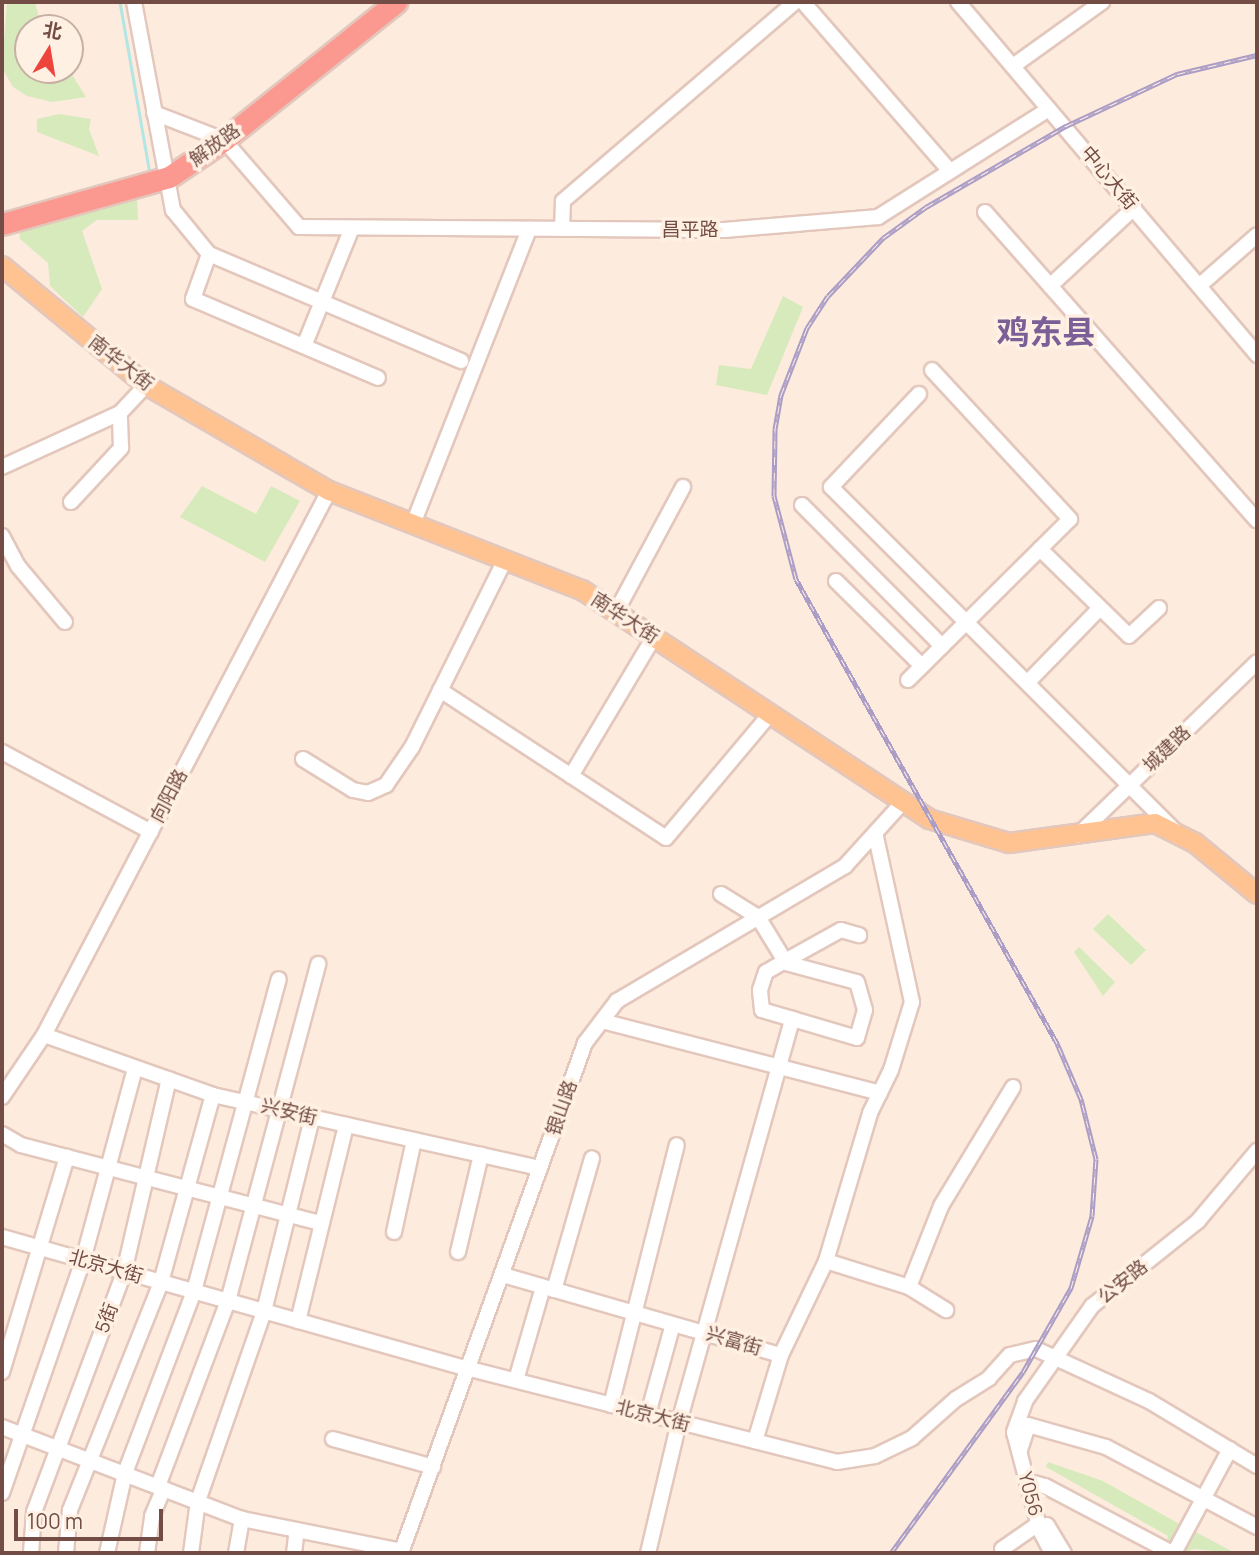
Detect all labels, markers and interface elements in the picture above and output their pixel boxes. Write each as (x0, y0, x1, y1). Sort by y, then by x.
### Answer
north arrow (14, 14, 84, 84)
text: 北 (41, 16, 64, 45)
street label: 解放路 (185, 119, 245, 171)
street label: 中心大街 (1076, 142, 1142, 214)
street label: 昌平路 (662, 219, 718, 241)
district label: 鸡东县 (997, 312, 1095, 352)
street label: 南华大街 (84, 331, 158, 395)
street label: 南华大街 (587, 588, 663, 648)
street label: 城建路 (1139, 721, 1195, 777)
street label: 向阳路 (146, 765, 192, 827)
street label: 银山路 (542, 1077, 582, 1139)
street label: 兴安街 (259, 1094, 319, 1130)
street label: 北京大街 (66, 1246, 146, 1288)
street label: 公安路 (1094, 1255, 1152, 1309)
street label: 5街 (91, 1300, 123, 1336)
street label: 兴富街 (703, 1322, 765, 1360)
street label: 北京大街 (613, 1396, 693, 1436)
street label: Y056 (1013, 1469, 1047, 1519)
scale bar (18, 1496, 166, 1540)
text: 100 m (27, 1507, 83, 1535)

